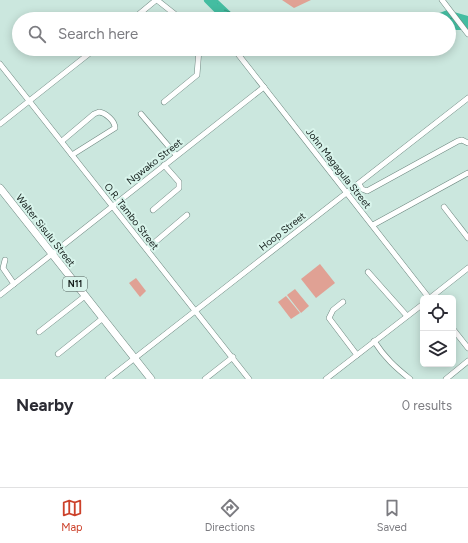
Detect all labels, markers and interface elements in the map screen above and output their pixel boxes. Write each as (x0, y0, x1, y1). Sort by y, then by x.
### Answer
search box (12, 12, 456, 56)
icon: search (26, 23, 48, 45)
text: Search here (58, 25, 138, 43)
street label: John Magagula Street (303, 126, 374, 211)
street label: Ngwako Street (124, 135, 185, 187)
street label: O.R. Tambo Street (101, 180, 162, 253)
street label: Walter Sisulu Street (13, 191, 78, 269)
street label: Hoop Street (256, 209, 308, 254)
road number: N11 (63, 277, 87, 291)
map controls (420, 295, 456, 367)
button: locate (420, 295, 456, 331)
button: layers (420, 331, 456, 367)
text: Nearby (16, 395, 74, 415)
text: 0 results (402, 398, 452, 413)
tab: Map (61, 497, 83, 534)
tab: Directions (205, 497, 255, 534)
tab: Saved (377, 497, 407, 534)

